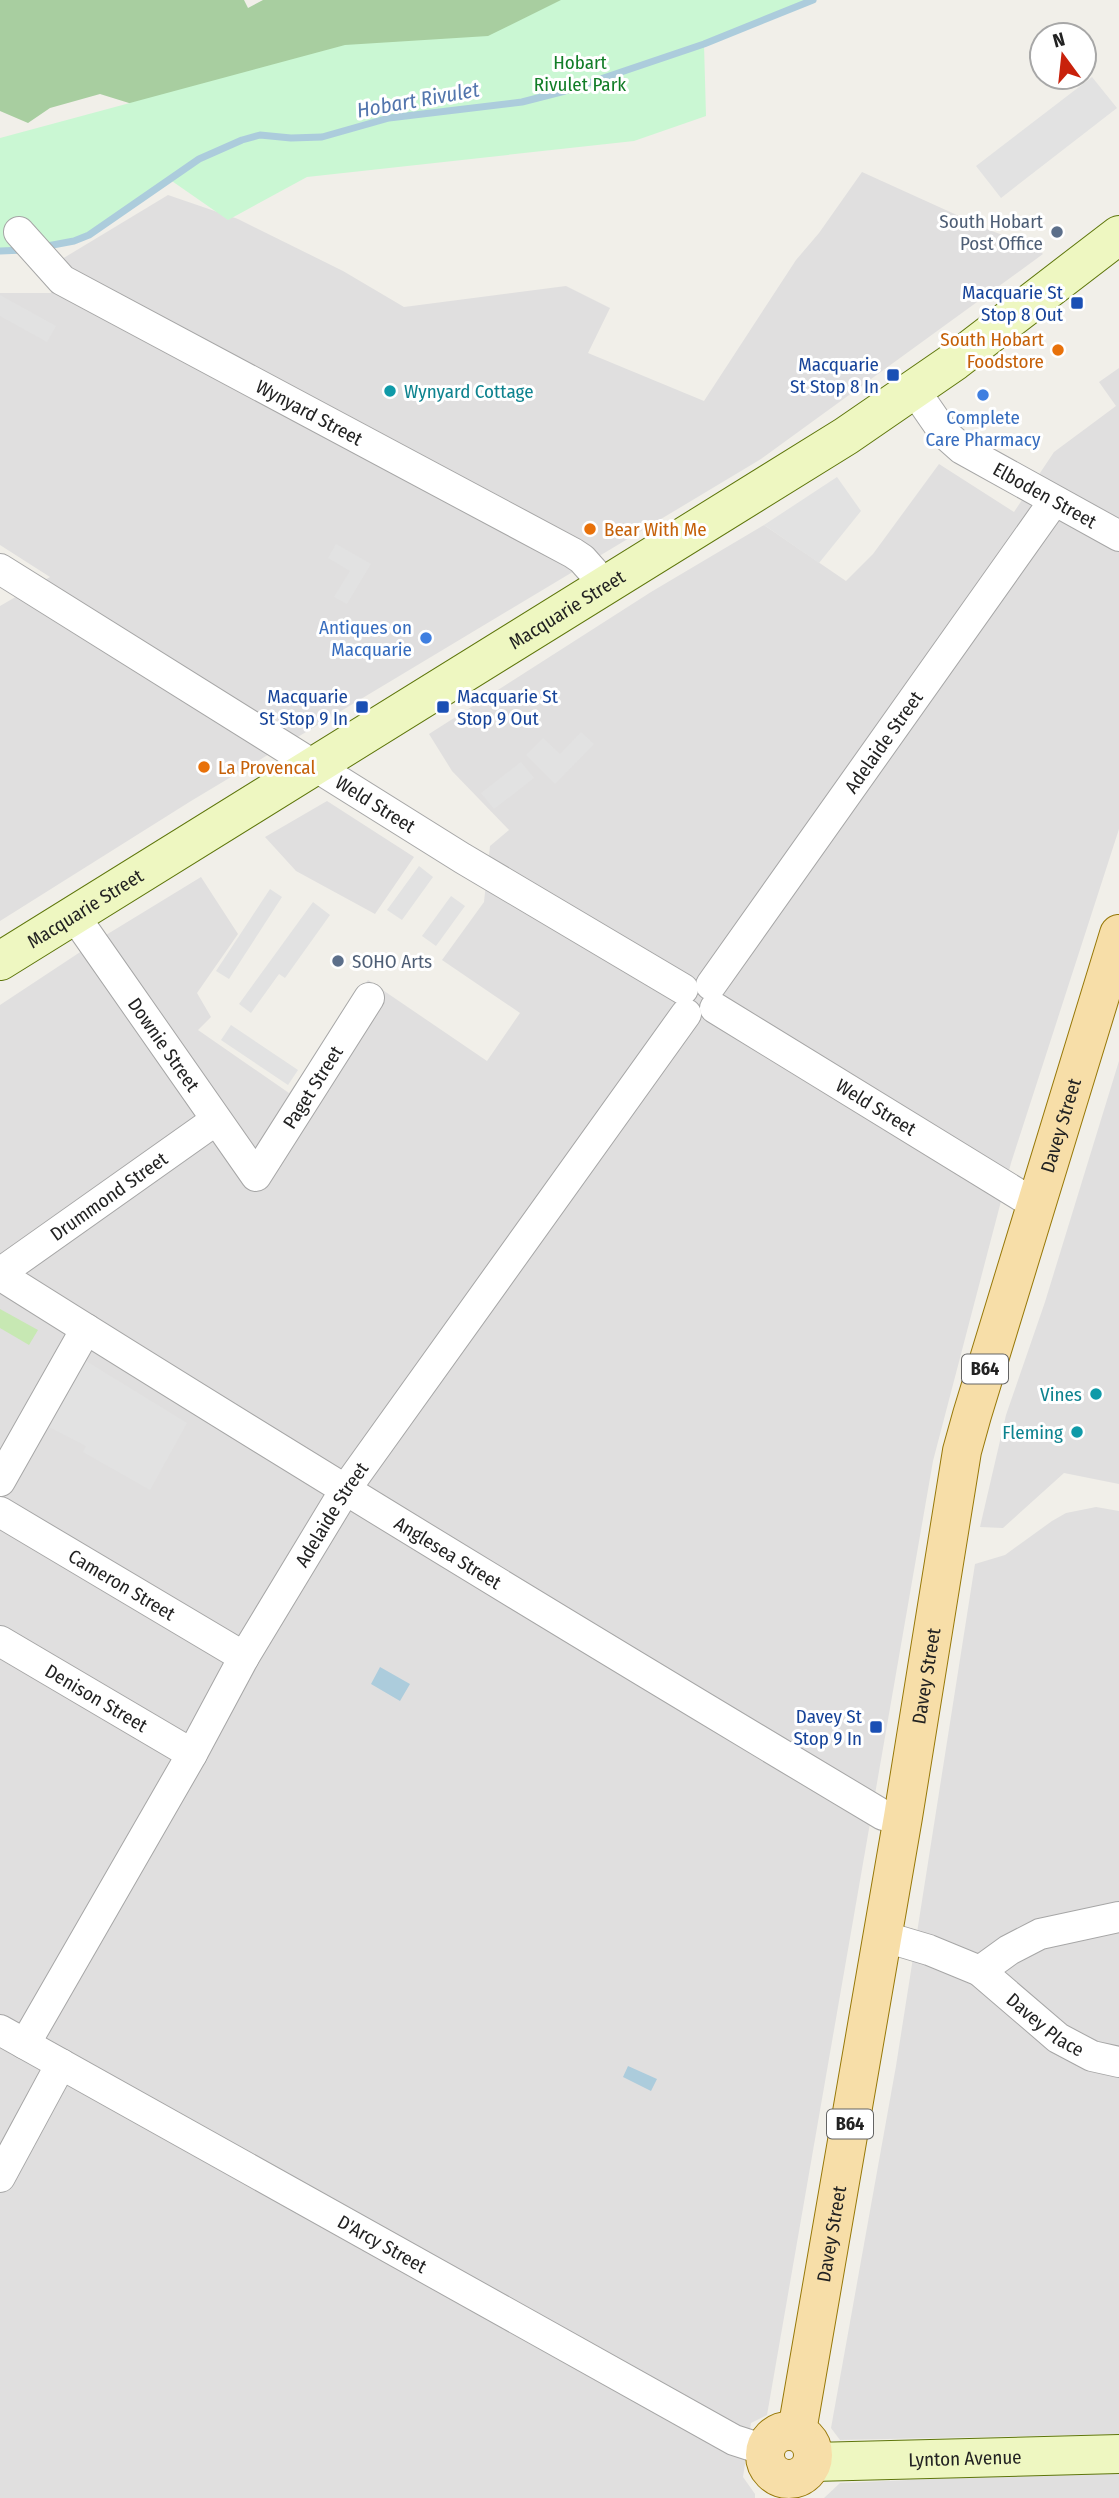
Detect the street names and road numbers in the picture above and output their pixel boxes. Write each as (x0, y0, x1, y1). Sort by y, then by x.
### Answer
street label: Wynyard Street (252, 375, 367, 451)
street label: Elboden Street (989, 458, 1101, 534)
street label: Macquarie Street (505, 565, 630, 654)
street label: Adelaide Street (840, 686, 928, 798)
street label: Weld Street (331, 771, 420, 838)
street label: Macquarie Street (23, 864, 148, 953)
street label: Downie Street (123, 993, 205, 1097)
street label: Paget Street (278, 1041, 348, 1133)
street label: Weld Street (832, 1074, 921, 1141)
street label: Davey Street (1036, 1075, 1086, 1175)
street label: Drummond Street (46, 1147, 173, 1246)
road number: B64 (962, 1354, 1008, 1384)
street label: Adelaide Street (290, 1457, 374, 1571)
street label: Anglesea Street (390, 1512, 506, 1595)
street label: Cameron Street (64, 1544, 180, 1626)
street label: Davey Street (907, 1625, 945, 1726)
street label: Denison Street (41, 1659, 152, 1738)
street label: Davey Place (1002, 1988, 1088, 2062)
road number: B64 (827, 2110, 873, 2138)
street label: Davey Street (812, 2183, 851, 2284)
street label: D'Arcy Street (334, 2210, 431, 2278)
street label: Lynton Avenue (908, 2446, 1022, 2472)

